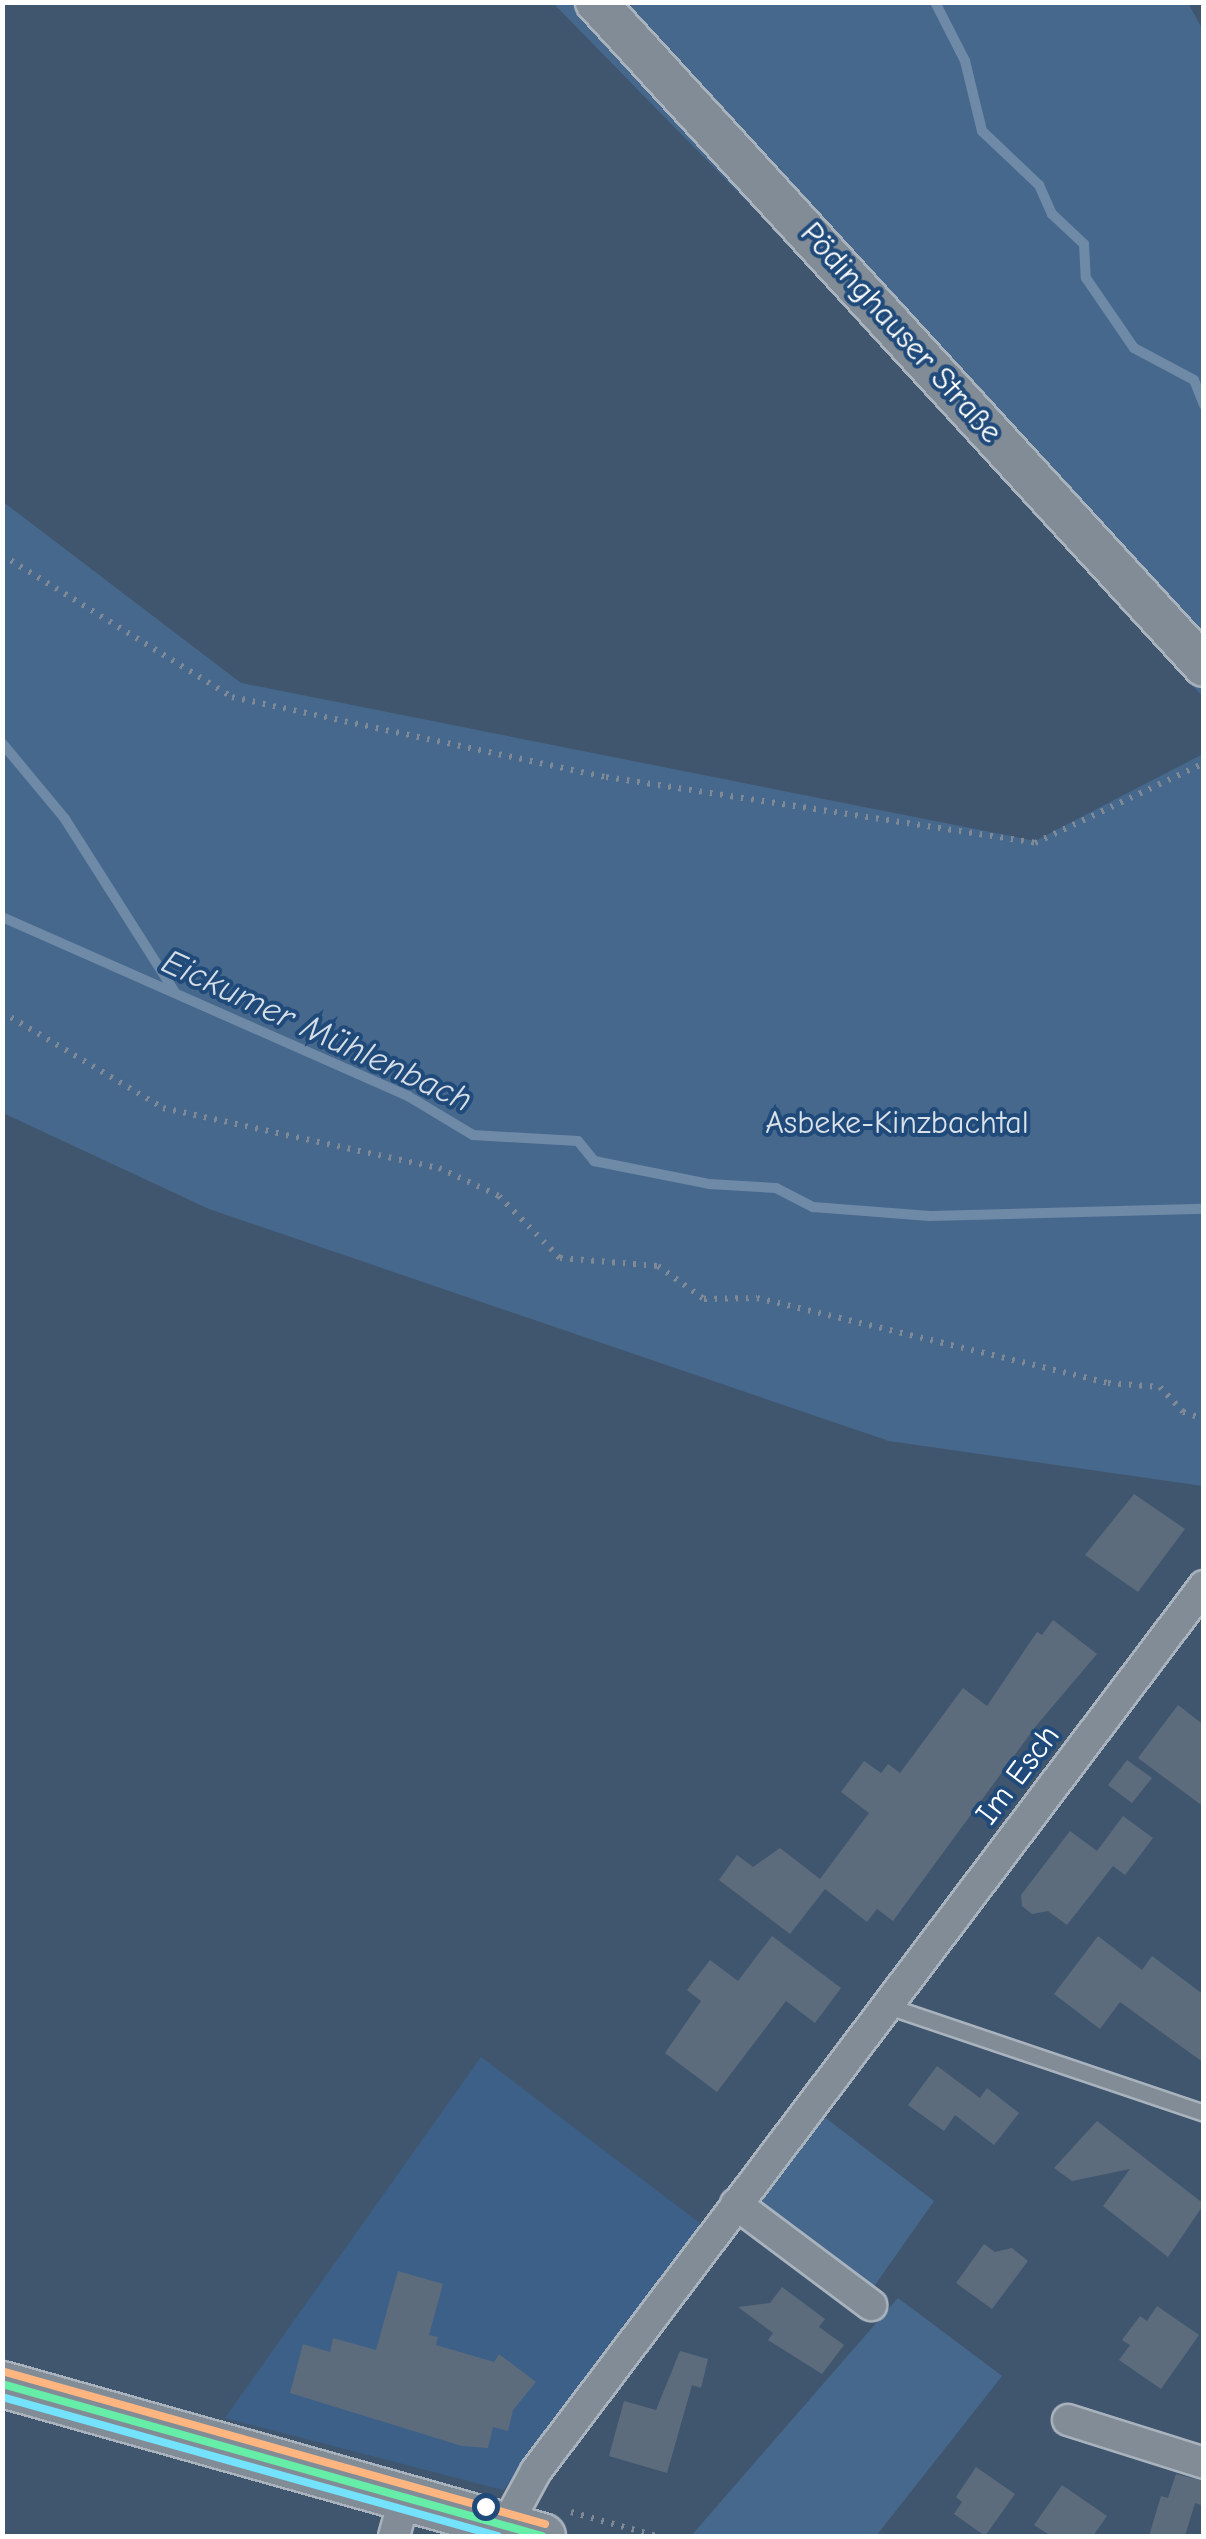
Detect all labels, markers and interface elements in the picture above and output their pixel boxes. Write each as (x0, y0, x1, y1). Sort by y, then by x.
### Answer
street label: Pödinghauser Straße (792, 215, 1010, 451)
water label: Eickumer Mühlenbach (155, 941, 479, 1121)
park label: Asbeke-Kinzbachtal (765, 1104, 1029, 1142)
street label: Im Esch (968, 1718, 1068, 1832)
unlabelled marker (476, 2497, 496, 2517)

